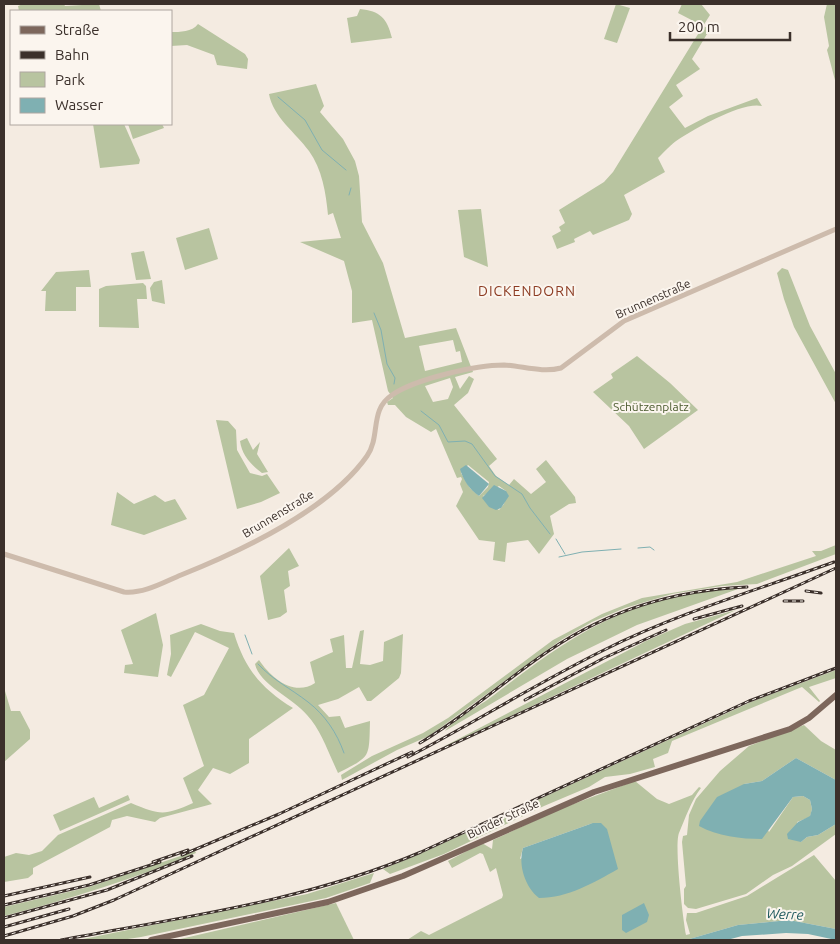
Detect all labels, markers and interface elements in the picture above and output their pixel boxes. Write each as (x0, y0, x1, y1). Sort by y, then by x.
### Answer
legend (10, 10, 172, 125)
scale bar (670, 10, 790, 42)
text: 200 m (678, 18, 720, 35)
text: Straße (55, 21, 99, 38)
text: Bahn (55, 46, 89, 63)
text: Park (55, 71, 85, 88)
text: Wasser (55, 96, 104, 113)
street label: Brunnenstraße (613, 276, 692, 321)
district label: DICKENDORN (478, 283, 576, 299)
park label: Schützenplatz (613, 400, 689, 413)
street label: Brunnenstraße (240, 487, 316, 540)
street label: Bünder Straße (465, 796, 541, 841)
water label: Werre (766, 905, 804, 923)

